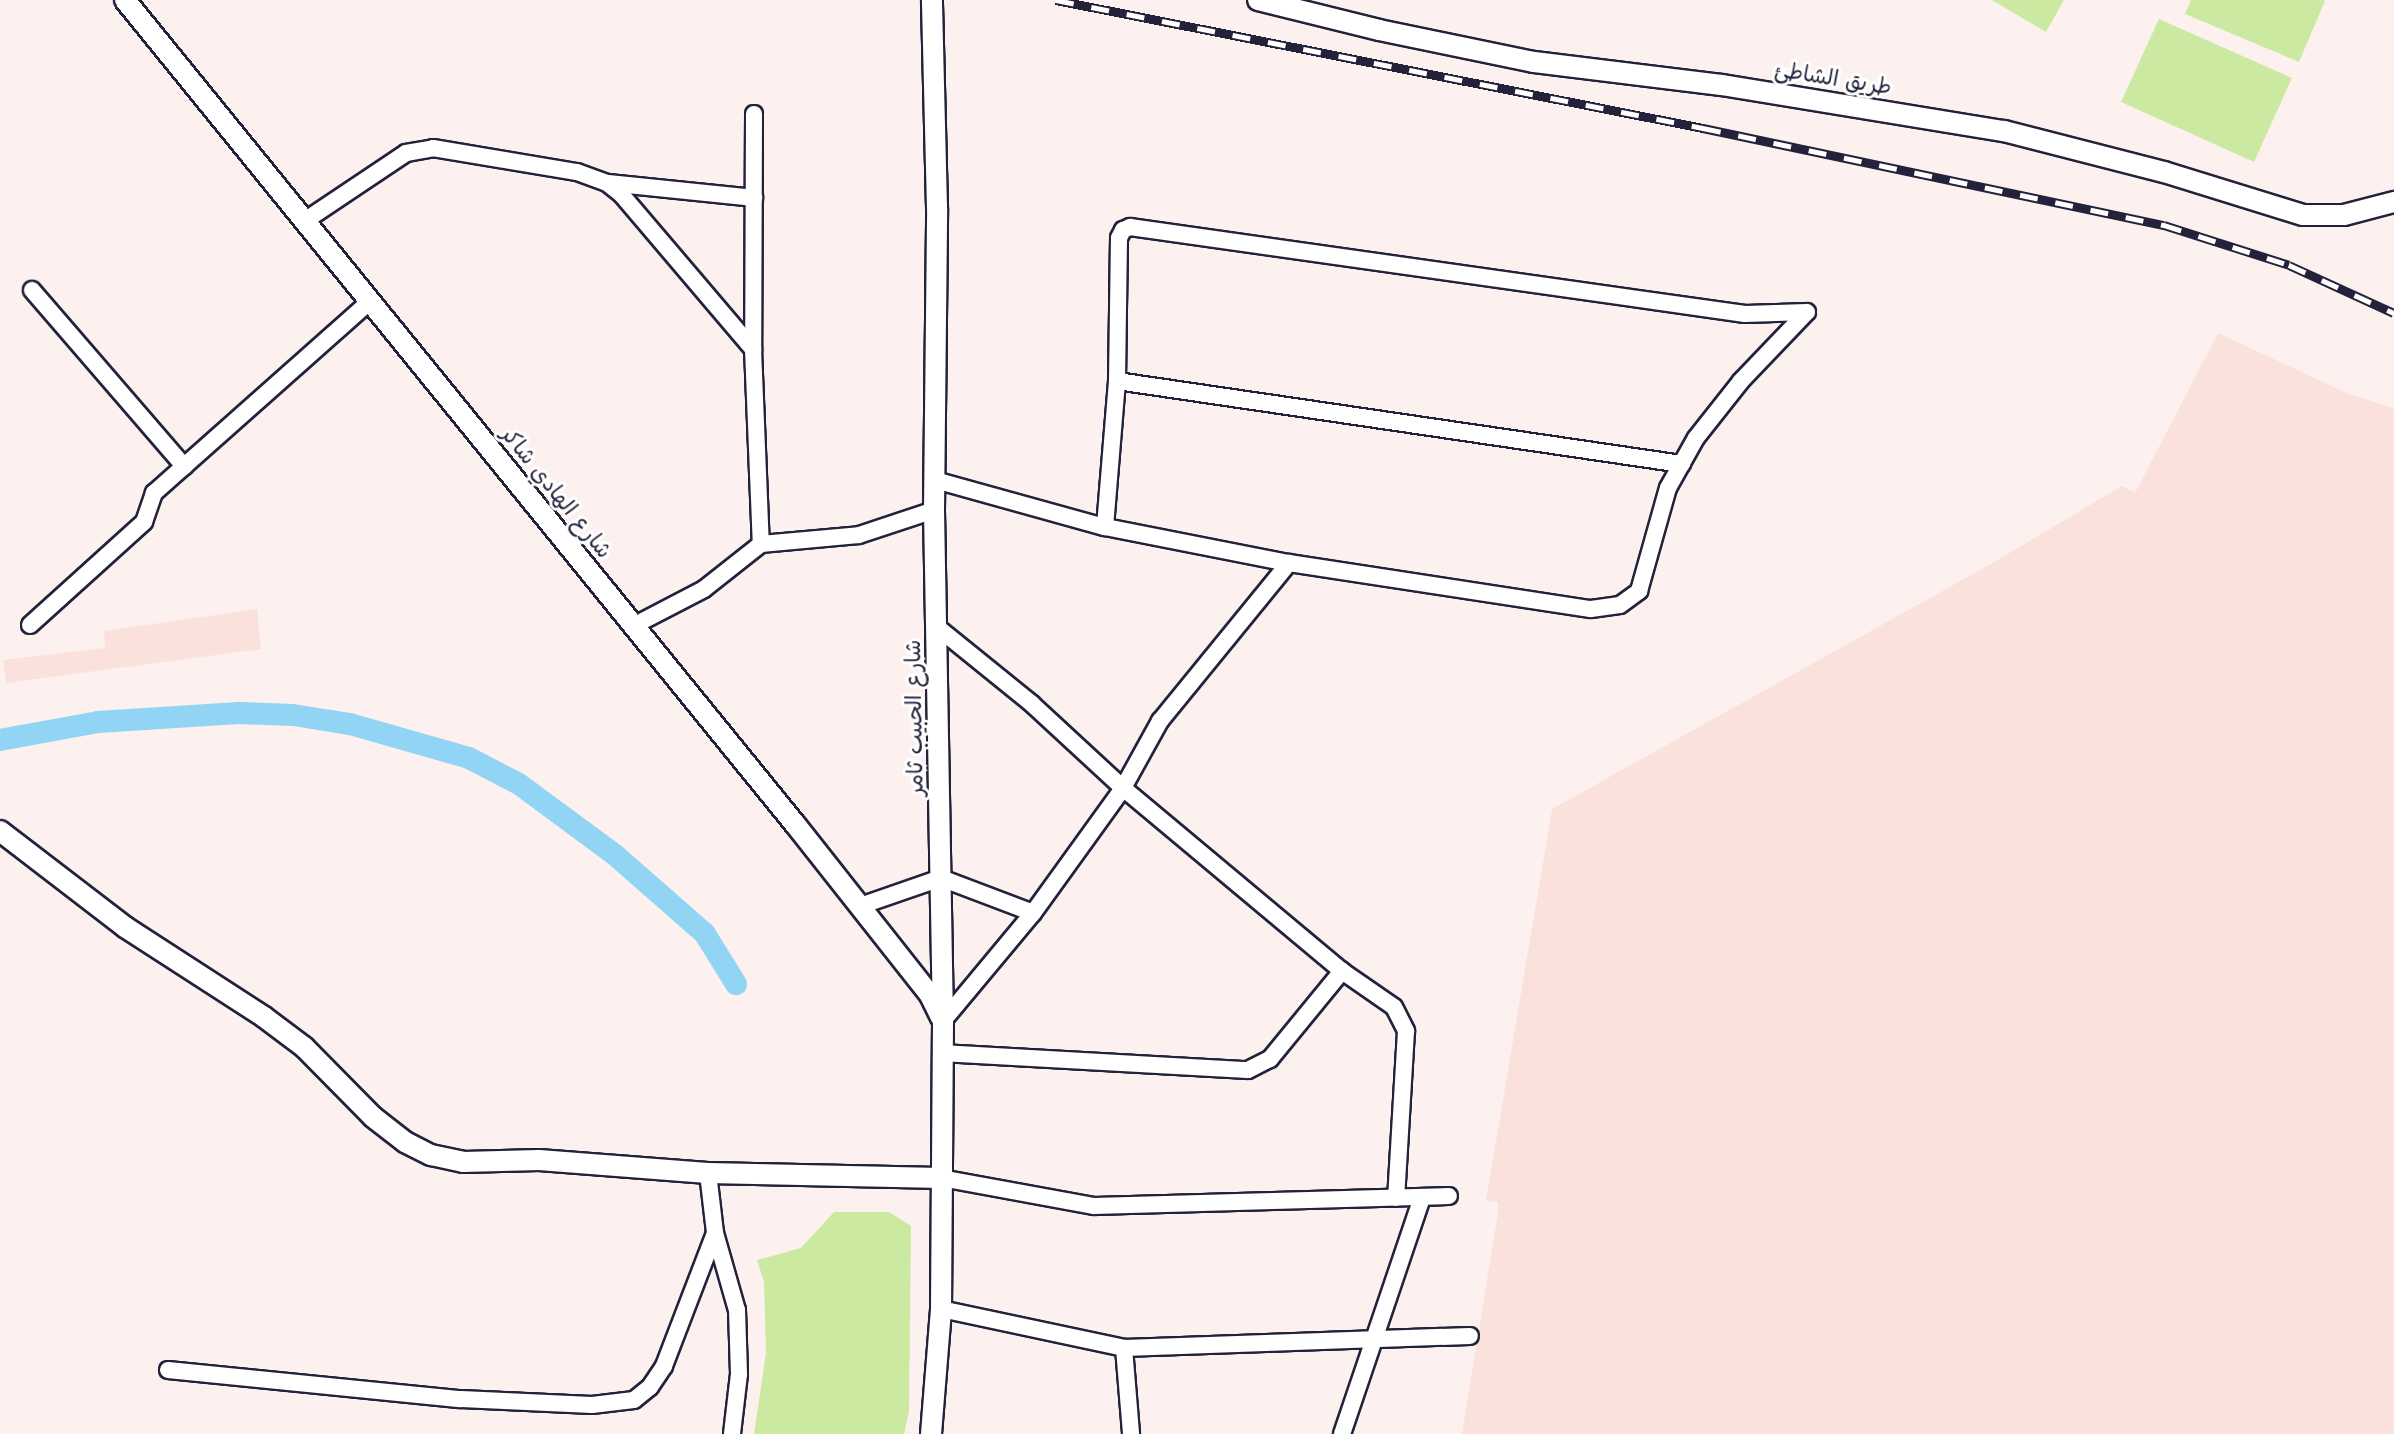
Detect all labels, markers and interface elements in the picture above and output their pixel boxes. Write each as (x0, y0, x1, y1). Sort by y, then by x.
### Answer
street label: طريق الشاطئ (1773, 57, 1893, 101)
street label: شارع الهادي شاكر (495, 422, 617, 564)
street label: شارع الحبيب ثامر (900, 640, 930, 796)

